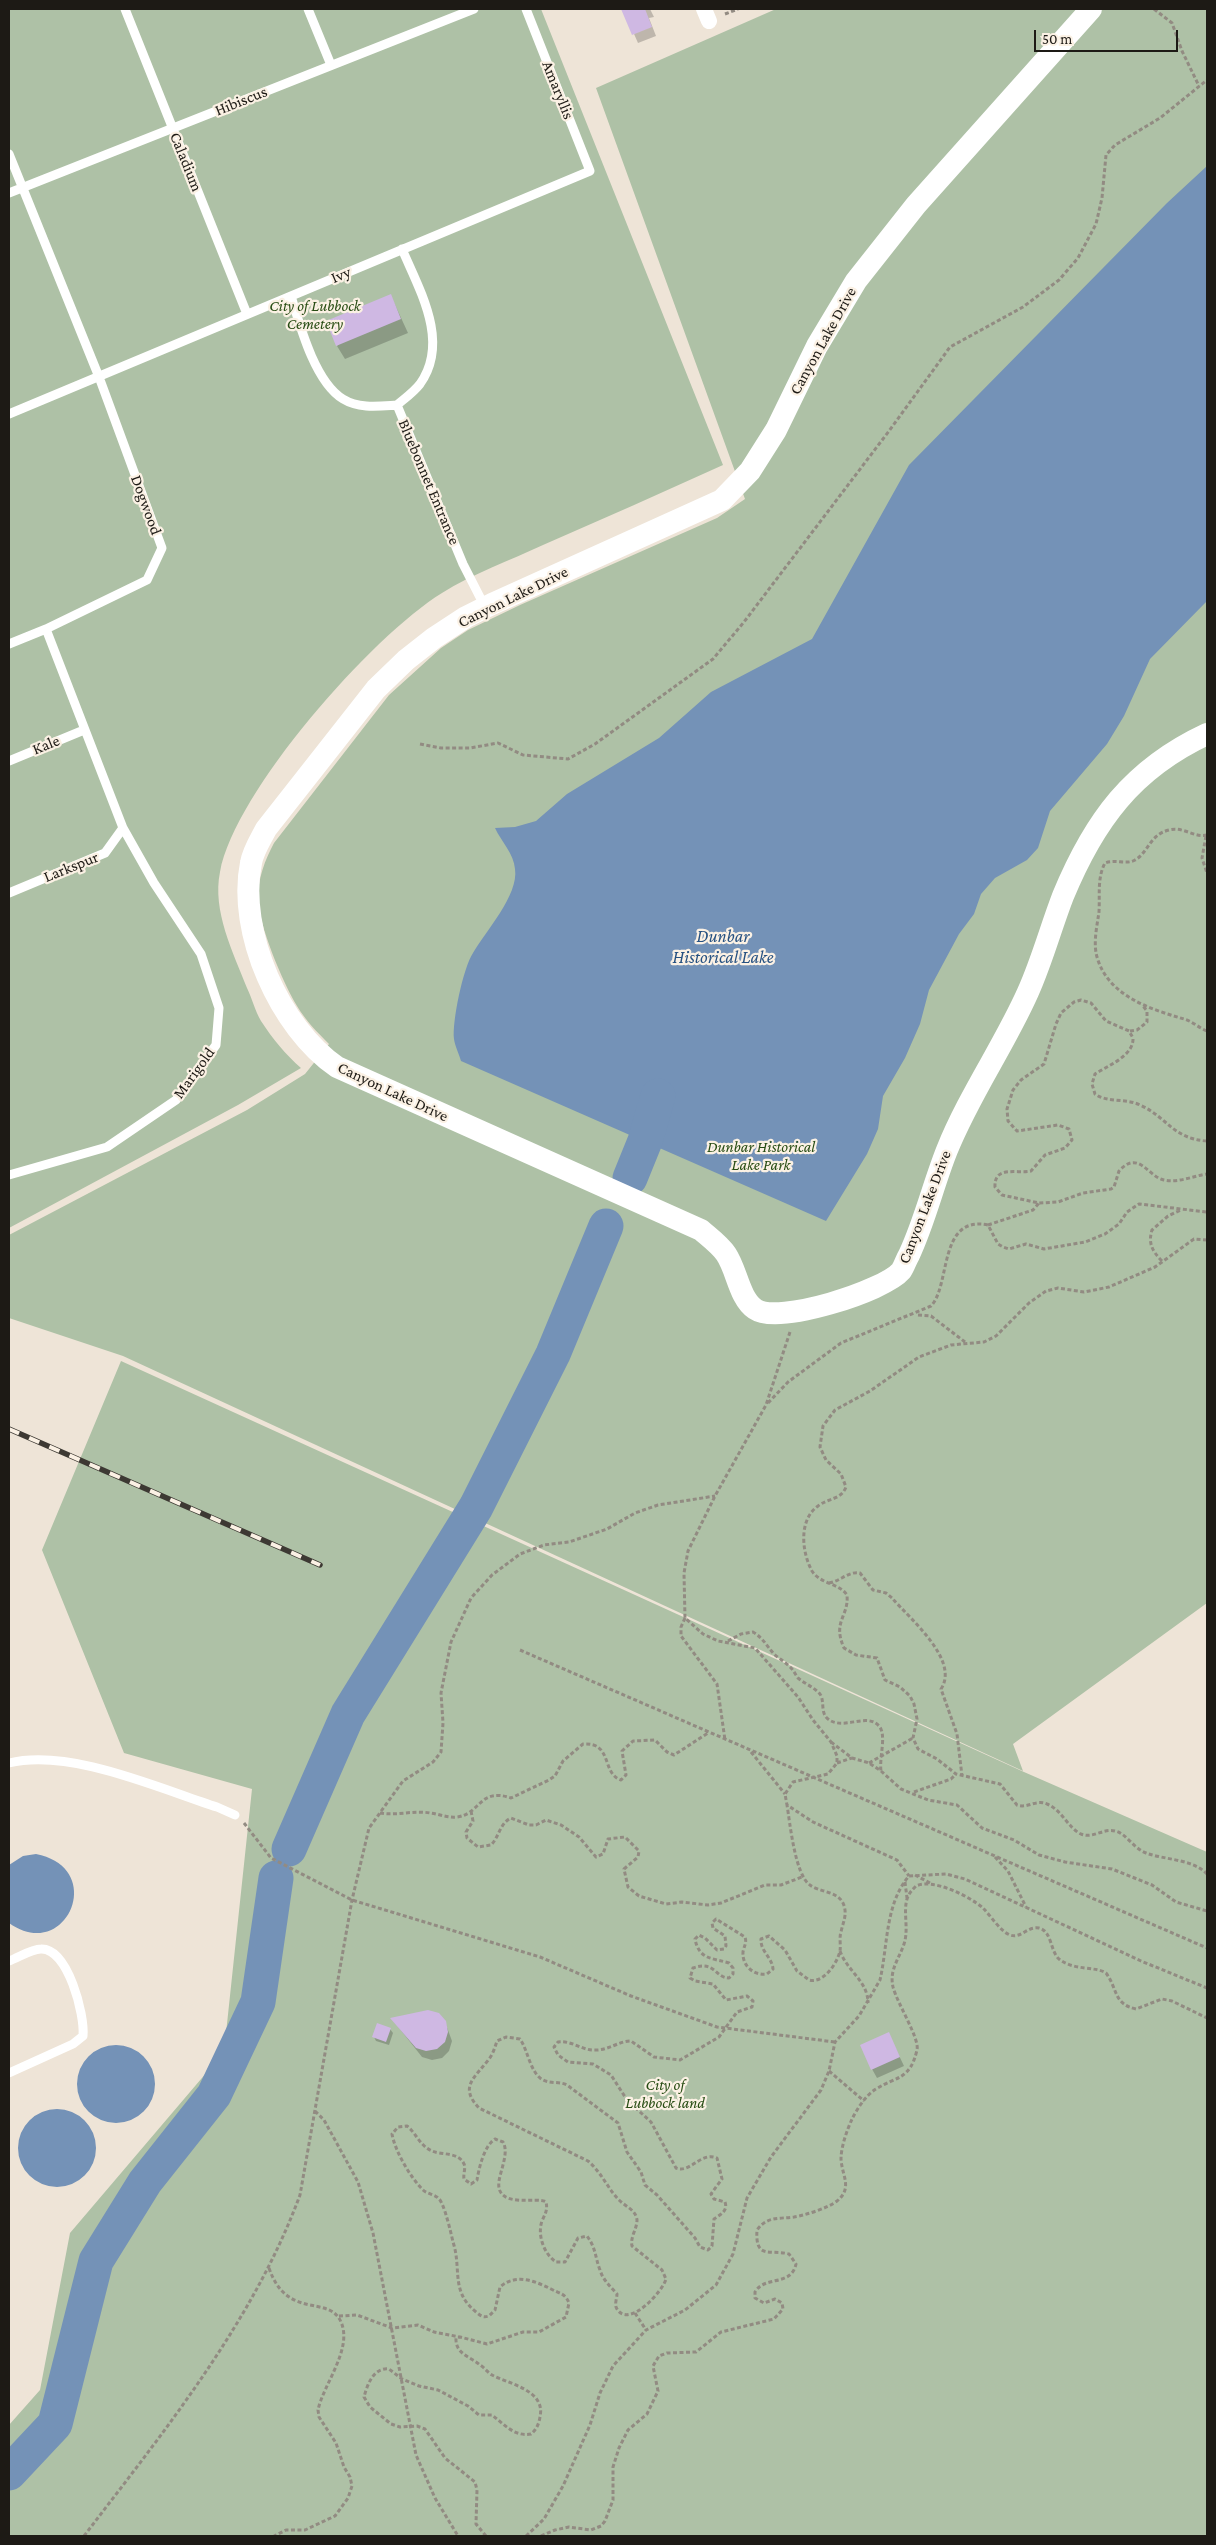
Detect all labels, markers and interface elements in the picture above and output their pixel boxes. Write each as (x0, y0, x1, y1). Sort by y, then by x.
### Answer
scale bar (1036, 20, 1180, 52)
text: 50 m (1042, 31, 1072, 47)
street label: Amaryllis (538, 58, 578, 122)
street label: Hibiscus (212, 82, 270, 120)
street label: Caladium (165, 130, 207, 194)
street label: Ivy (328, 262, 354, 288)
street label: Canyon Lake Drive (786, 284, 860, 398)
park label: City of Lubbock Cemetery (269, 296, 361, 334)
street label: Bluebonnet Entrance (394, 416, 464, 548)
street label: Dogwood (126, 472, 166, 538)
street label: Canyon Lake Drive (455, 562, 571, 632)
street label: Kale (30, 731, 62, 759)
street label: Larkspur (41, 847, 101, 887)
water label: Dunbar Historical Lake (673, 925, 773, 968)
street label: Marigold (169, 1044, 219, 1102)
street label: Canyon Lake Drive (335, 1058, 451, 1126)
park label: Dunbar Historical Lake Park (707, 1137, 815, 1175)
street label: Canyon Lake Drive (895, 1148, 955, 1266)
park label: City of Lubbock land (625, 2075, 705, 2113)

